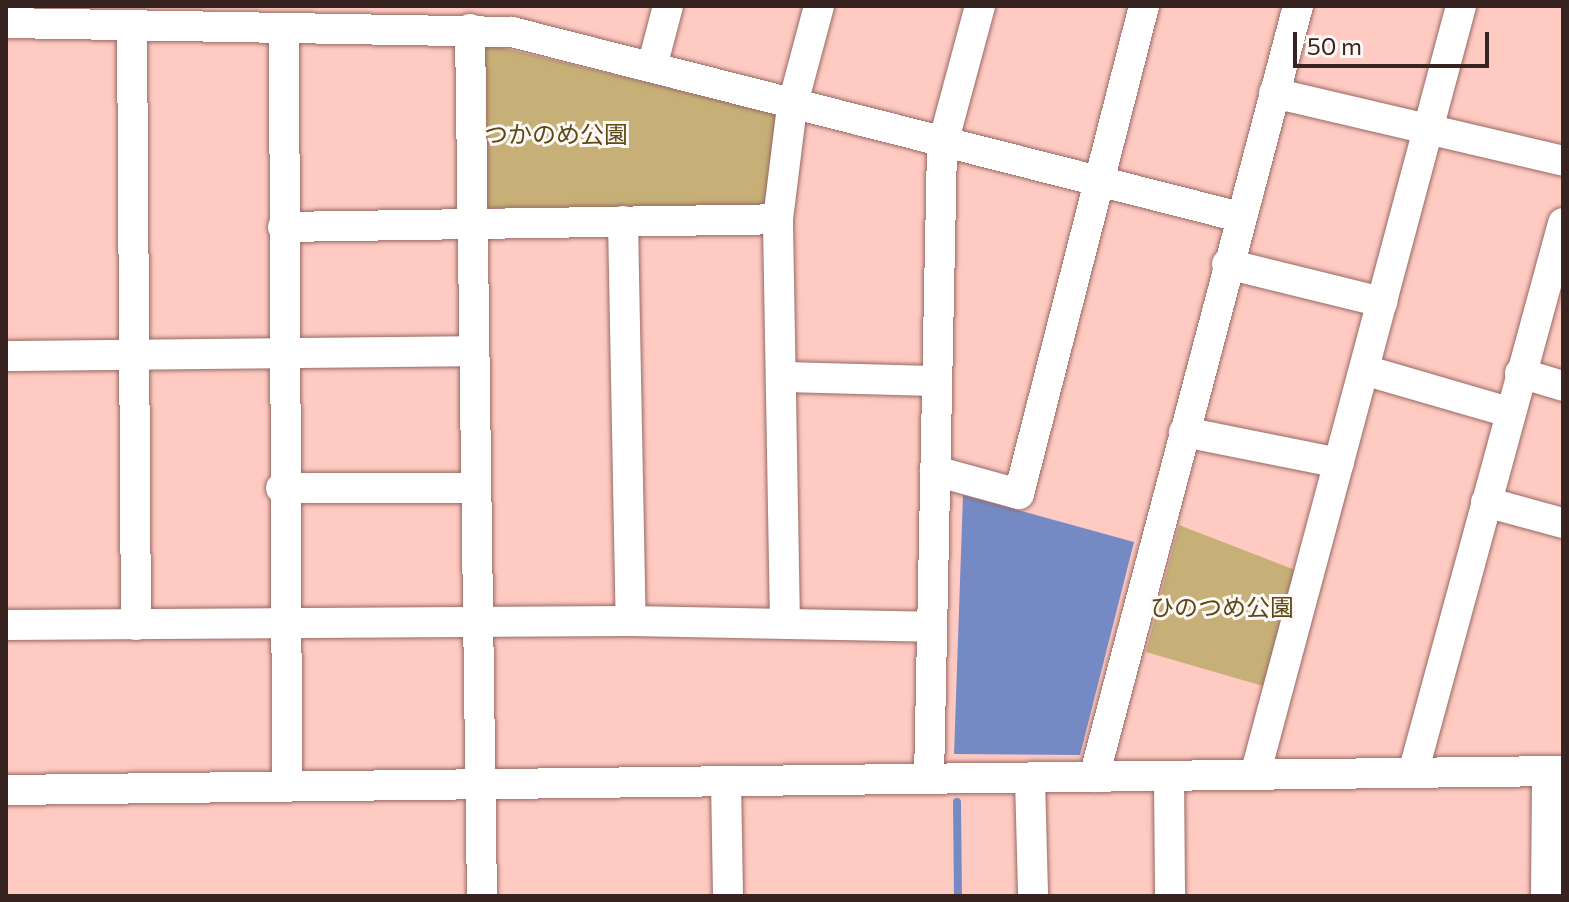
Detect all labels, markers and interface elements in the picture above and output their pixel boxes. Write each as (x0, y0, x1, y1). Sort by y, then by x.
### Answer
scale bar (1297, 16, 1493, 66)
text: 50 m (1307, 31, 1362, 60)
park label: つかのめ公園 (484, 120, 628, 148)
park label: ひのつめ公園 (1150, 593, 1294, 621)

